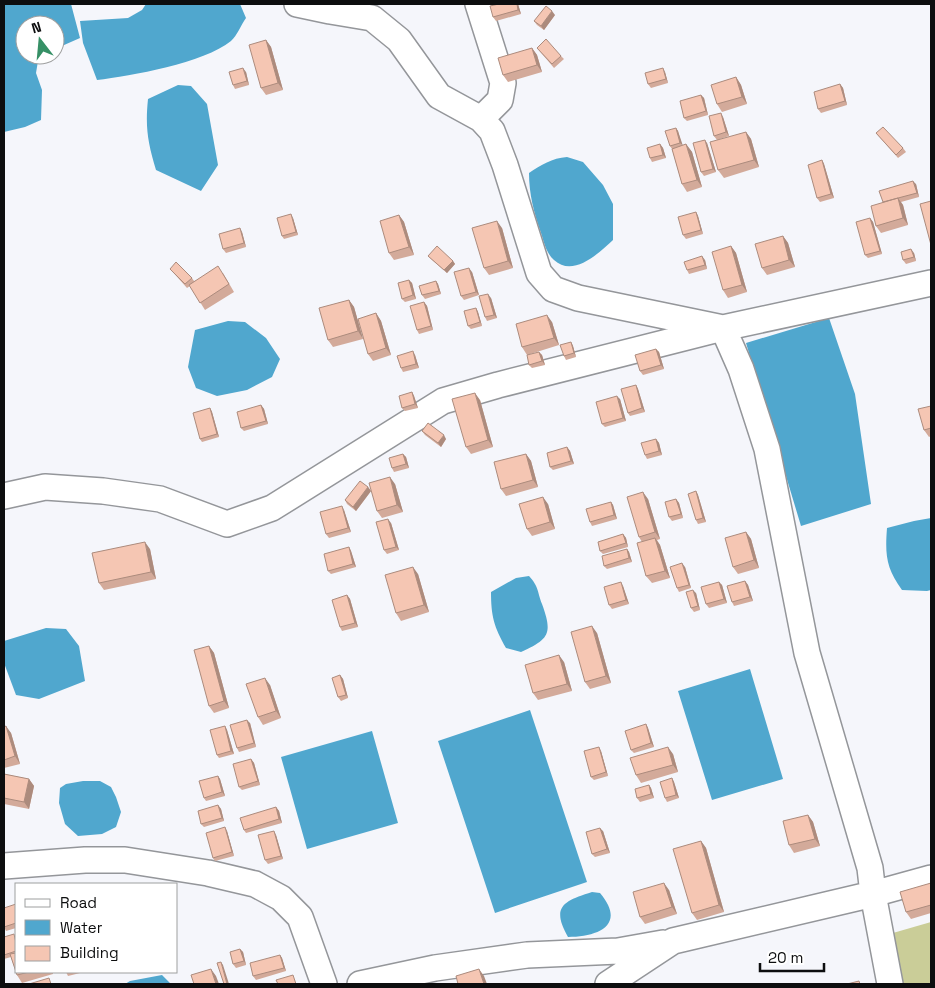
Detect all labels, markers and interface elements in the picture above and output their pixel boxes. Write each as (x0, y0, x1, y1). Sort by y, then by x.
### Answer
north arrow (15, 15, 65, 65)
text: N (29, 18, 43, 37)
legend (15, 883, 178, 973)
text: Road (60, 893, 97, 912)
text: Water (60, 918, 103, 937)
scale bar (760, 940, 824, 972)
text: Building (60, 943, 119, 962)
text: 20 m (768, 948, 803, 967)

